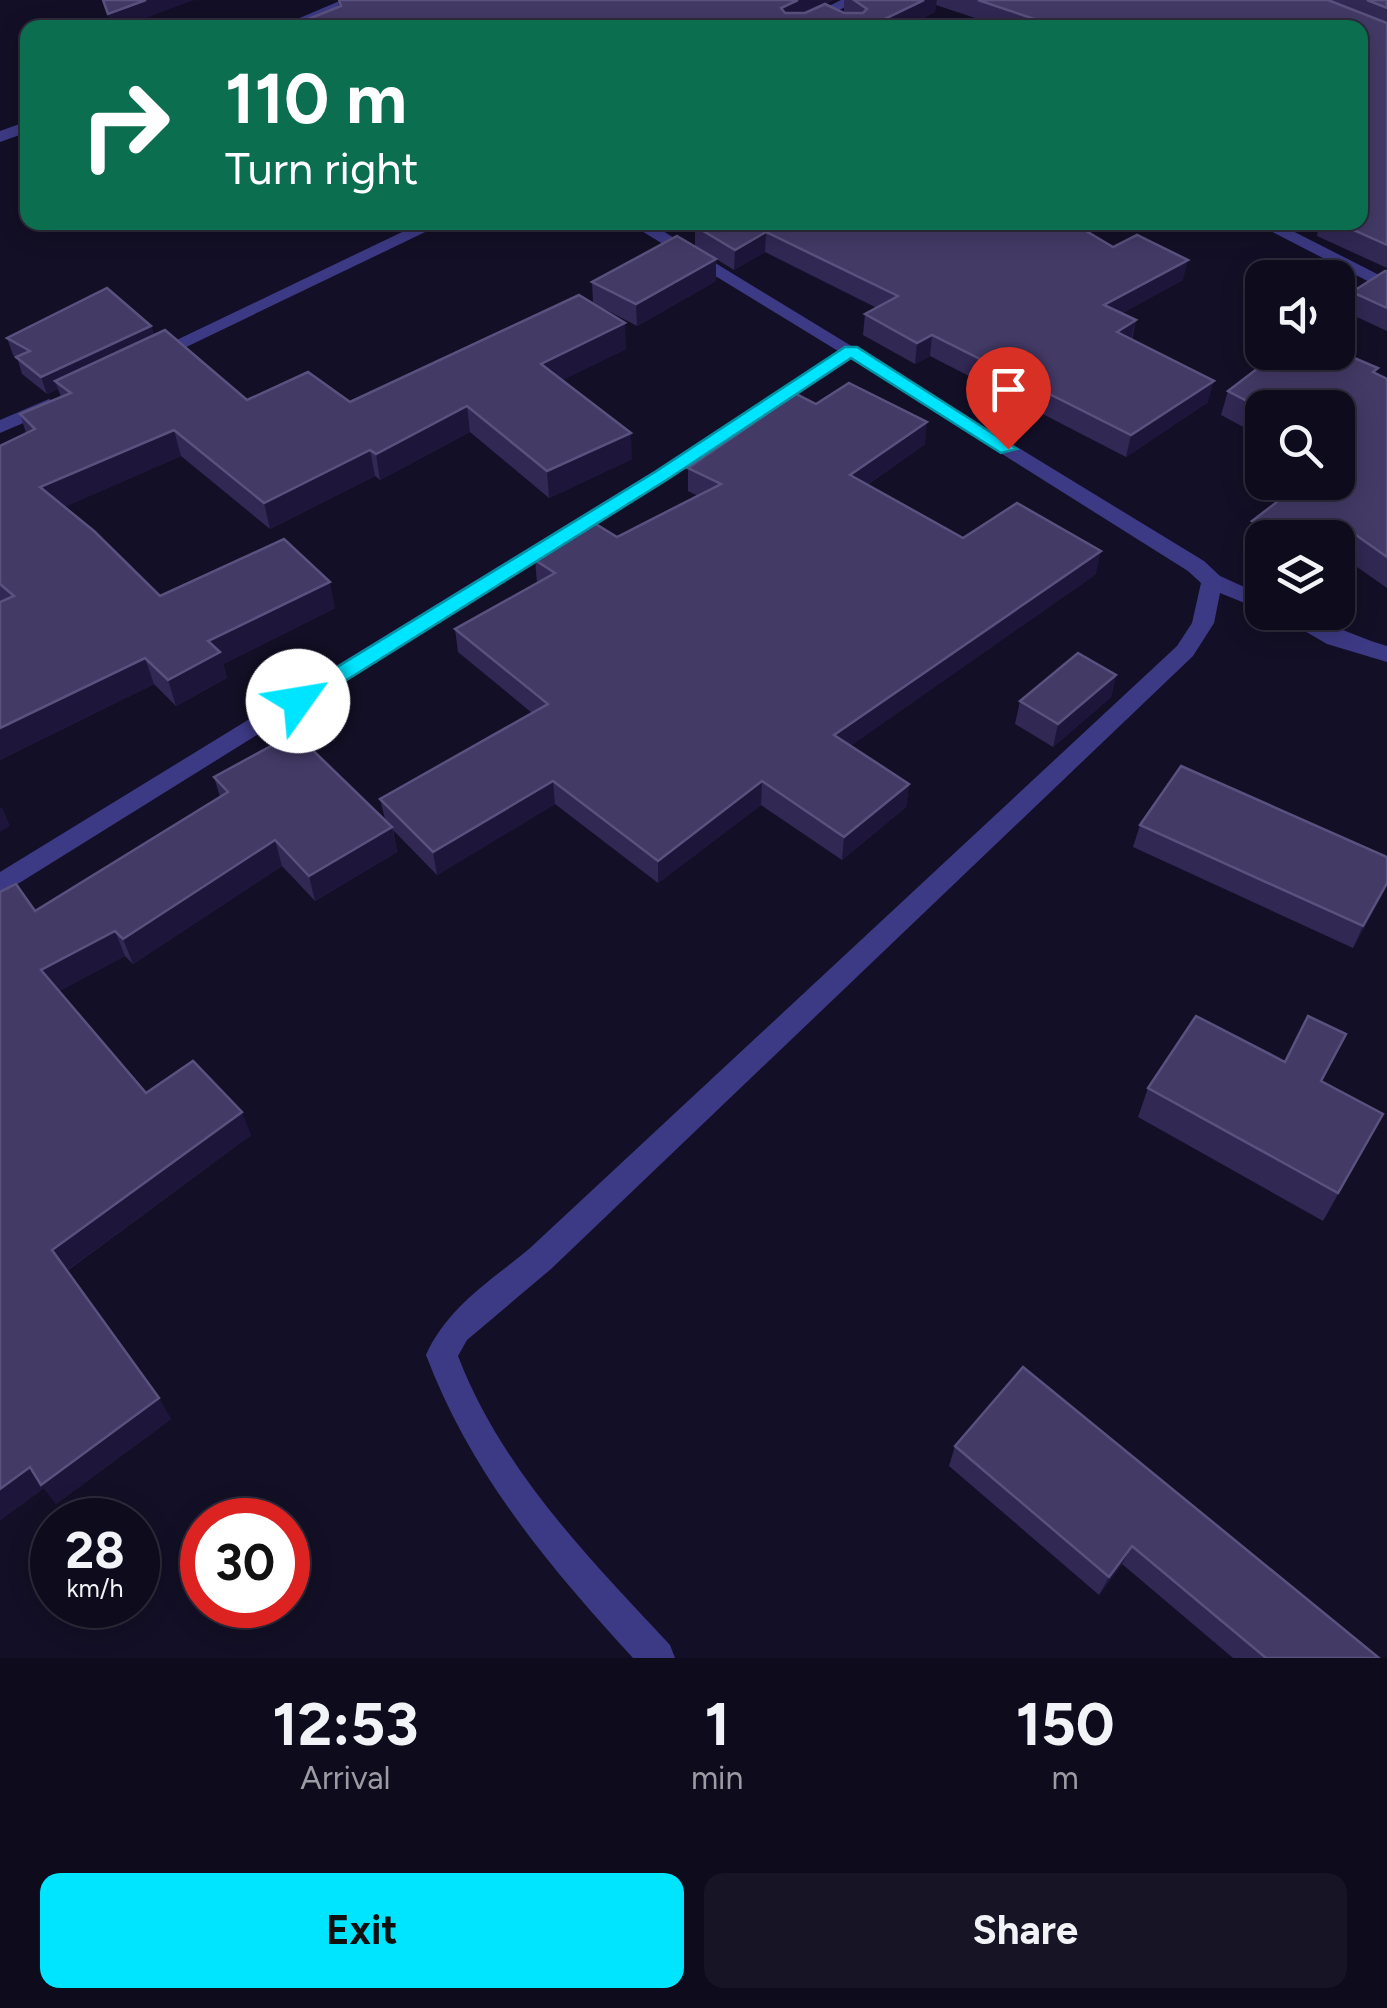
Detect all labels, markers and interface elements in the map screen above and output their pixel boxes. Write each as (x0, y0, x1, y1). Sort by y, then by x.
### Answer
text: 110 m (225, 56, 407, 141)
icon: right (60, 60, 190, 190)
text: Turn right (225, 141, 418, 195)
map controls (1245, 260, 1355, 630)
button: sound (1245, 260, 1355, 370)
pin (966, 347, 1051, 450)
icon: arrive (981, 362, 1036, 417)
button: search (1245, 390, 1355, 500)
button: layers (1245, 520, 1355, 630)
position arrow (246, 649, 350, 753)
speed limit sign: 30 (180, 1498, 310, 1628)
text: 28 (65, 1520, 125, 1581)
text: km/h (66, 1573, 124, 1603)
text: 12:53 (272, 1688, 419, 1760)
text: 1 (704, 1688, 730, 1760)
text: 150 (1016, 1688, 1115, 1760)
text: Arrival (300, 1759, 391, 1797)
text: min (691, 1759, 743, 1797)
text: m (1052, 1759, 1079, 1797)
button: Exit (40, 1873, 684, 1988)
button: Share (704, 1873, 1347, 1988)

